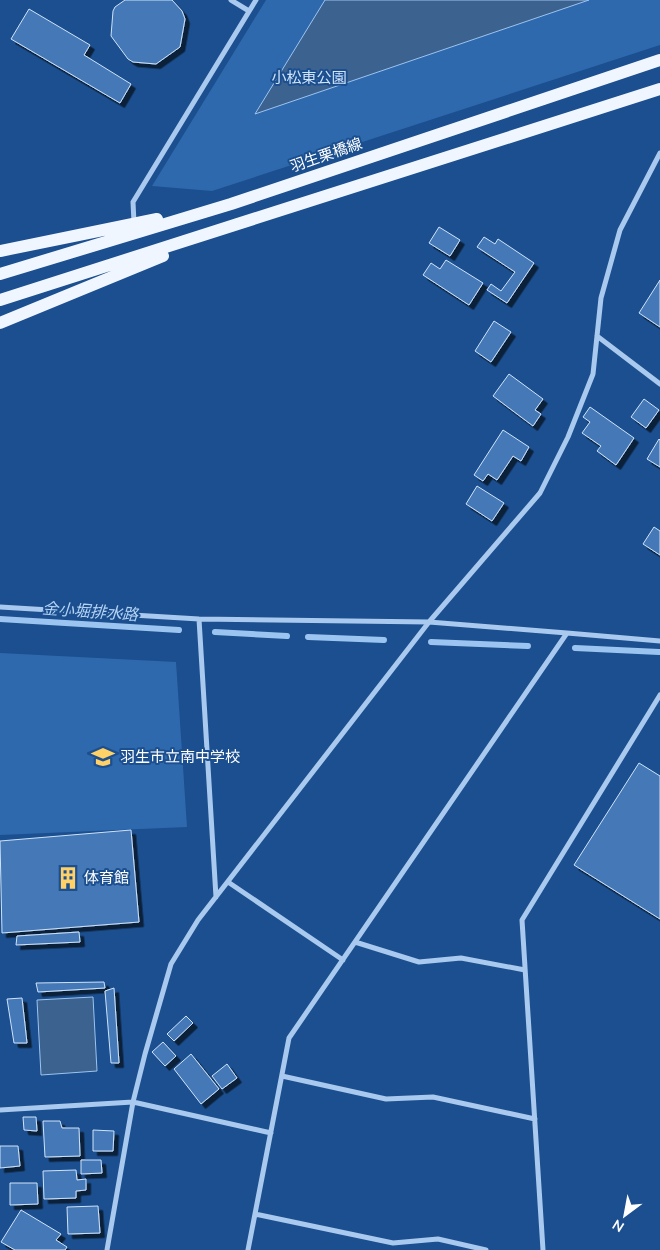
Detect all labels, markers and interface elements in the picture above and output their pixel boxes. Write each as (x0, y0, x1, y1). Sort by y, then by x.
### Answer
park label: 小松東公園 (271, 68, 347, 88)
street label: 羽生栗橋線 (287, 133, 365, 177)
water label: 金小堀排水路 (41, 598, 141, 626)
school or university icon: 羽生市立南中学校 (90, 744, 116, 770)
place label: 羽生市立南中学校 (120, 747, 240, 767)
building icon: 体育館 (55, 865, 81, 891)
place label: 体育館 (84, 868, 129, 888)
north arrow (600, 1190, 650, 1240)
text: N (609, 1215, 628, 1236)

